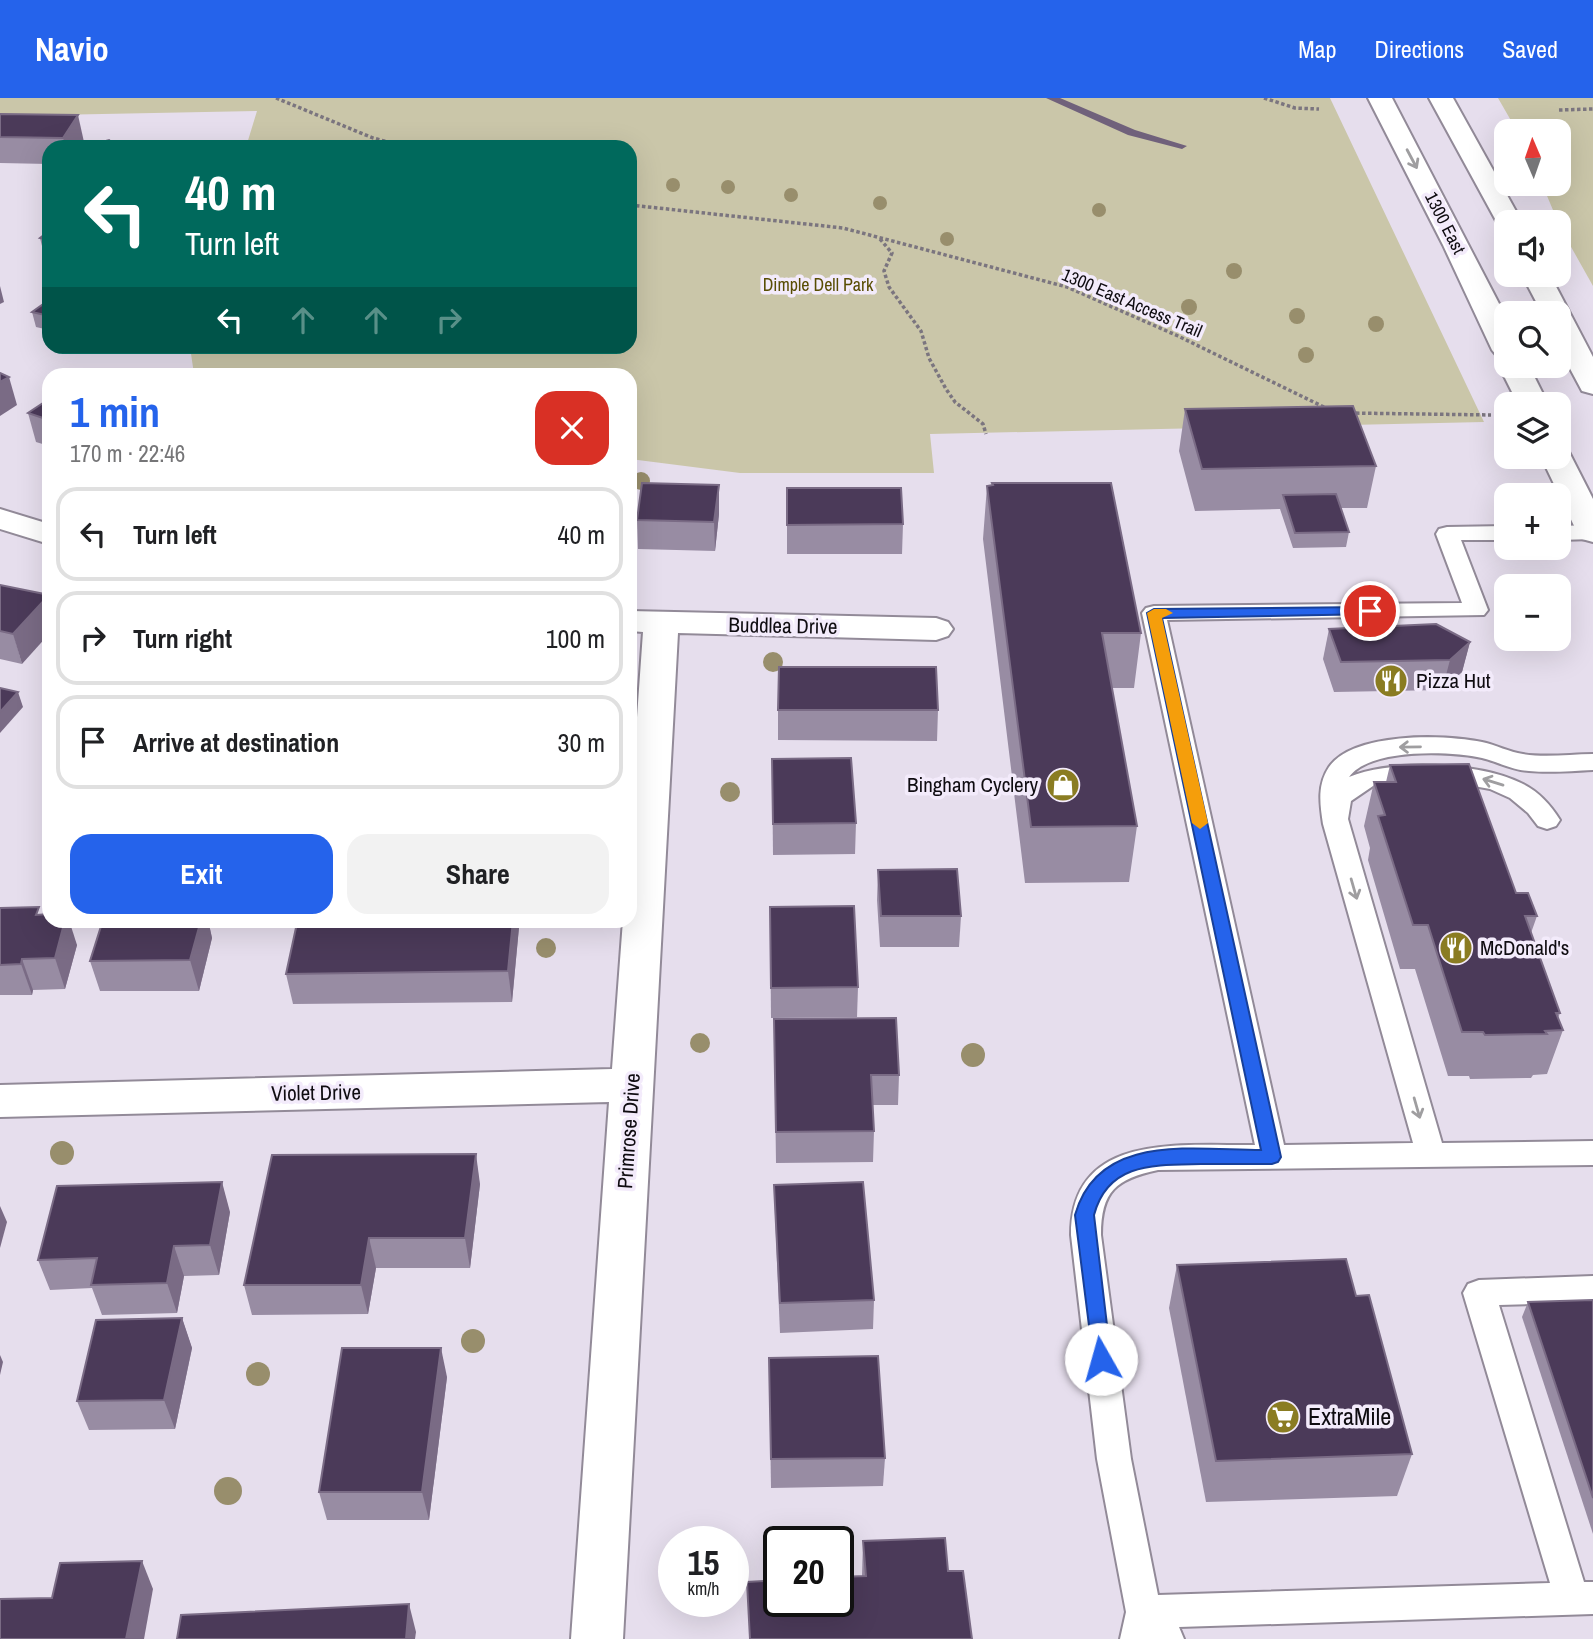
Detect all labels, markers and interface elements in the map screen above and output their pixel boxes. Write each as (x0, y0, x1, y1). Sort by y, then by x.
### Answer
text: Navio (35, 27, 109, 71)
text: Map (1298, 33, 1336, 65)
text: Directions (1374, 33, 1464, 65)
text: Saved (1502, 33, 1558, 65)
north arrow (1494, 119, 1572, 196)
map controls (1494, 119, 1571, 651)
one-way arrow (1405, 148, 1419, 168)
text: 40 m (185, 159, 277, 225)
icon: left (70, 168, 161, 259)
street label: 1300 East (1419, 187, 1472, 258)
button: sound (1494, 210, 1571, 287)
text: Turn left (185, 222, 279, 265)
street label: 1300 East Access Trail (1058, 262, 1206, 343)
park label: Dimple Dell Park (763, 272, 874, 297)
icon: left (211, 301, 249, 339)
icon: ahead (284, 301, 322, 339)
icon: ahead (357, 301, 395, 339)
icon: right (430, 301, 468, 339)
button: search (1494, 301, 1571, 378)
text: 1 min (70, 384, 160, 440)
button: close (535, 391, 609, 465)
button: layers (1494, 392, 1571, 469)
text: 170 m · 22:46 (70, 438, 185, 469)
button: + (1494, 483, 1571, 560)
icon: left (74, 515, 112, 553)
text: Turn left (133, 517, 217, 552)
text: 40 m (558, 517, 605, 552)
button: − (1494, 574, 1571, 651)
pin (1340, 581, 1400, 641)
icon: arrive (1351, 592, 1389, 630)
street label: Buddlea Drive (728, 610, 838, 641)
icon: right (74, 619, 112, 657)
text: Turn right (133, 621, 232, 656)
text: 100 m (546, 621, 605, 656)
restaurant icon: Pizza Hut (1372, 662, 1410, 700)
place label: Pizza Hut (1416, 666, 1491, 695)
icon: arrive (74, 723, 112, 761)
text: Arrive at destination (133, 725, 339, 760)
text: 30 m (558, 725, 605, 760)
one-way arrow (1399, 740, 1422, 754)
shop icon: Bingham Cyclery (1044, 766, 1082, 804)
place label: Bingham Cyclery (907, 770, 1038, 799)
one-way arrow (1482, 774, 1504, 787)
button: Exit (70, 834, 333, 914)
button: Share (347, 834, 609, 914)
one-way arrow (1349, 878, 1362, 900)
restaurant icon: McDonald's (1437, 929, 1475, 967)
place label: McDonald's (1480, 933, 1569, 962)
street label: Primrose Drive (610, 1072, 647, 1190)
street label: Violet Drive (271, 1077, 361, 1108)
one-way arrow (1412, 1097, 1425, 1119)
position arrow (1064, 1322, 1138, 1396)
supermarket icon: ExtraMile (1264, 1398, 1302, 1436)
place label: ExtraMile (1308, 1400, 1391, 1432)
speed limit sign: 20 (763, 1526, 854, 1617)
text: 15 (688, 1539, 719, 1586)
text: km/h (688, 1576, 720, 1601)

